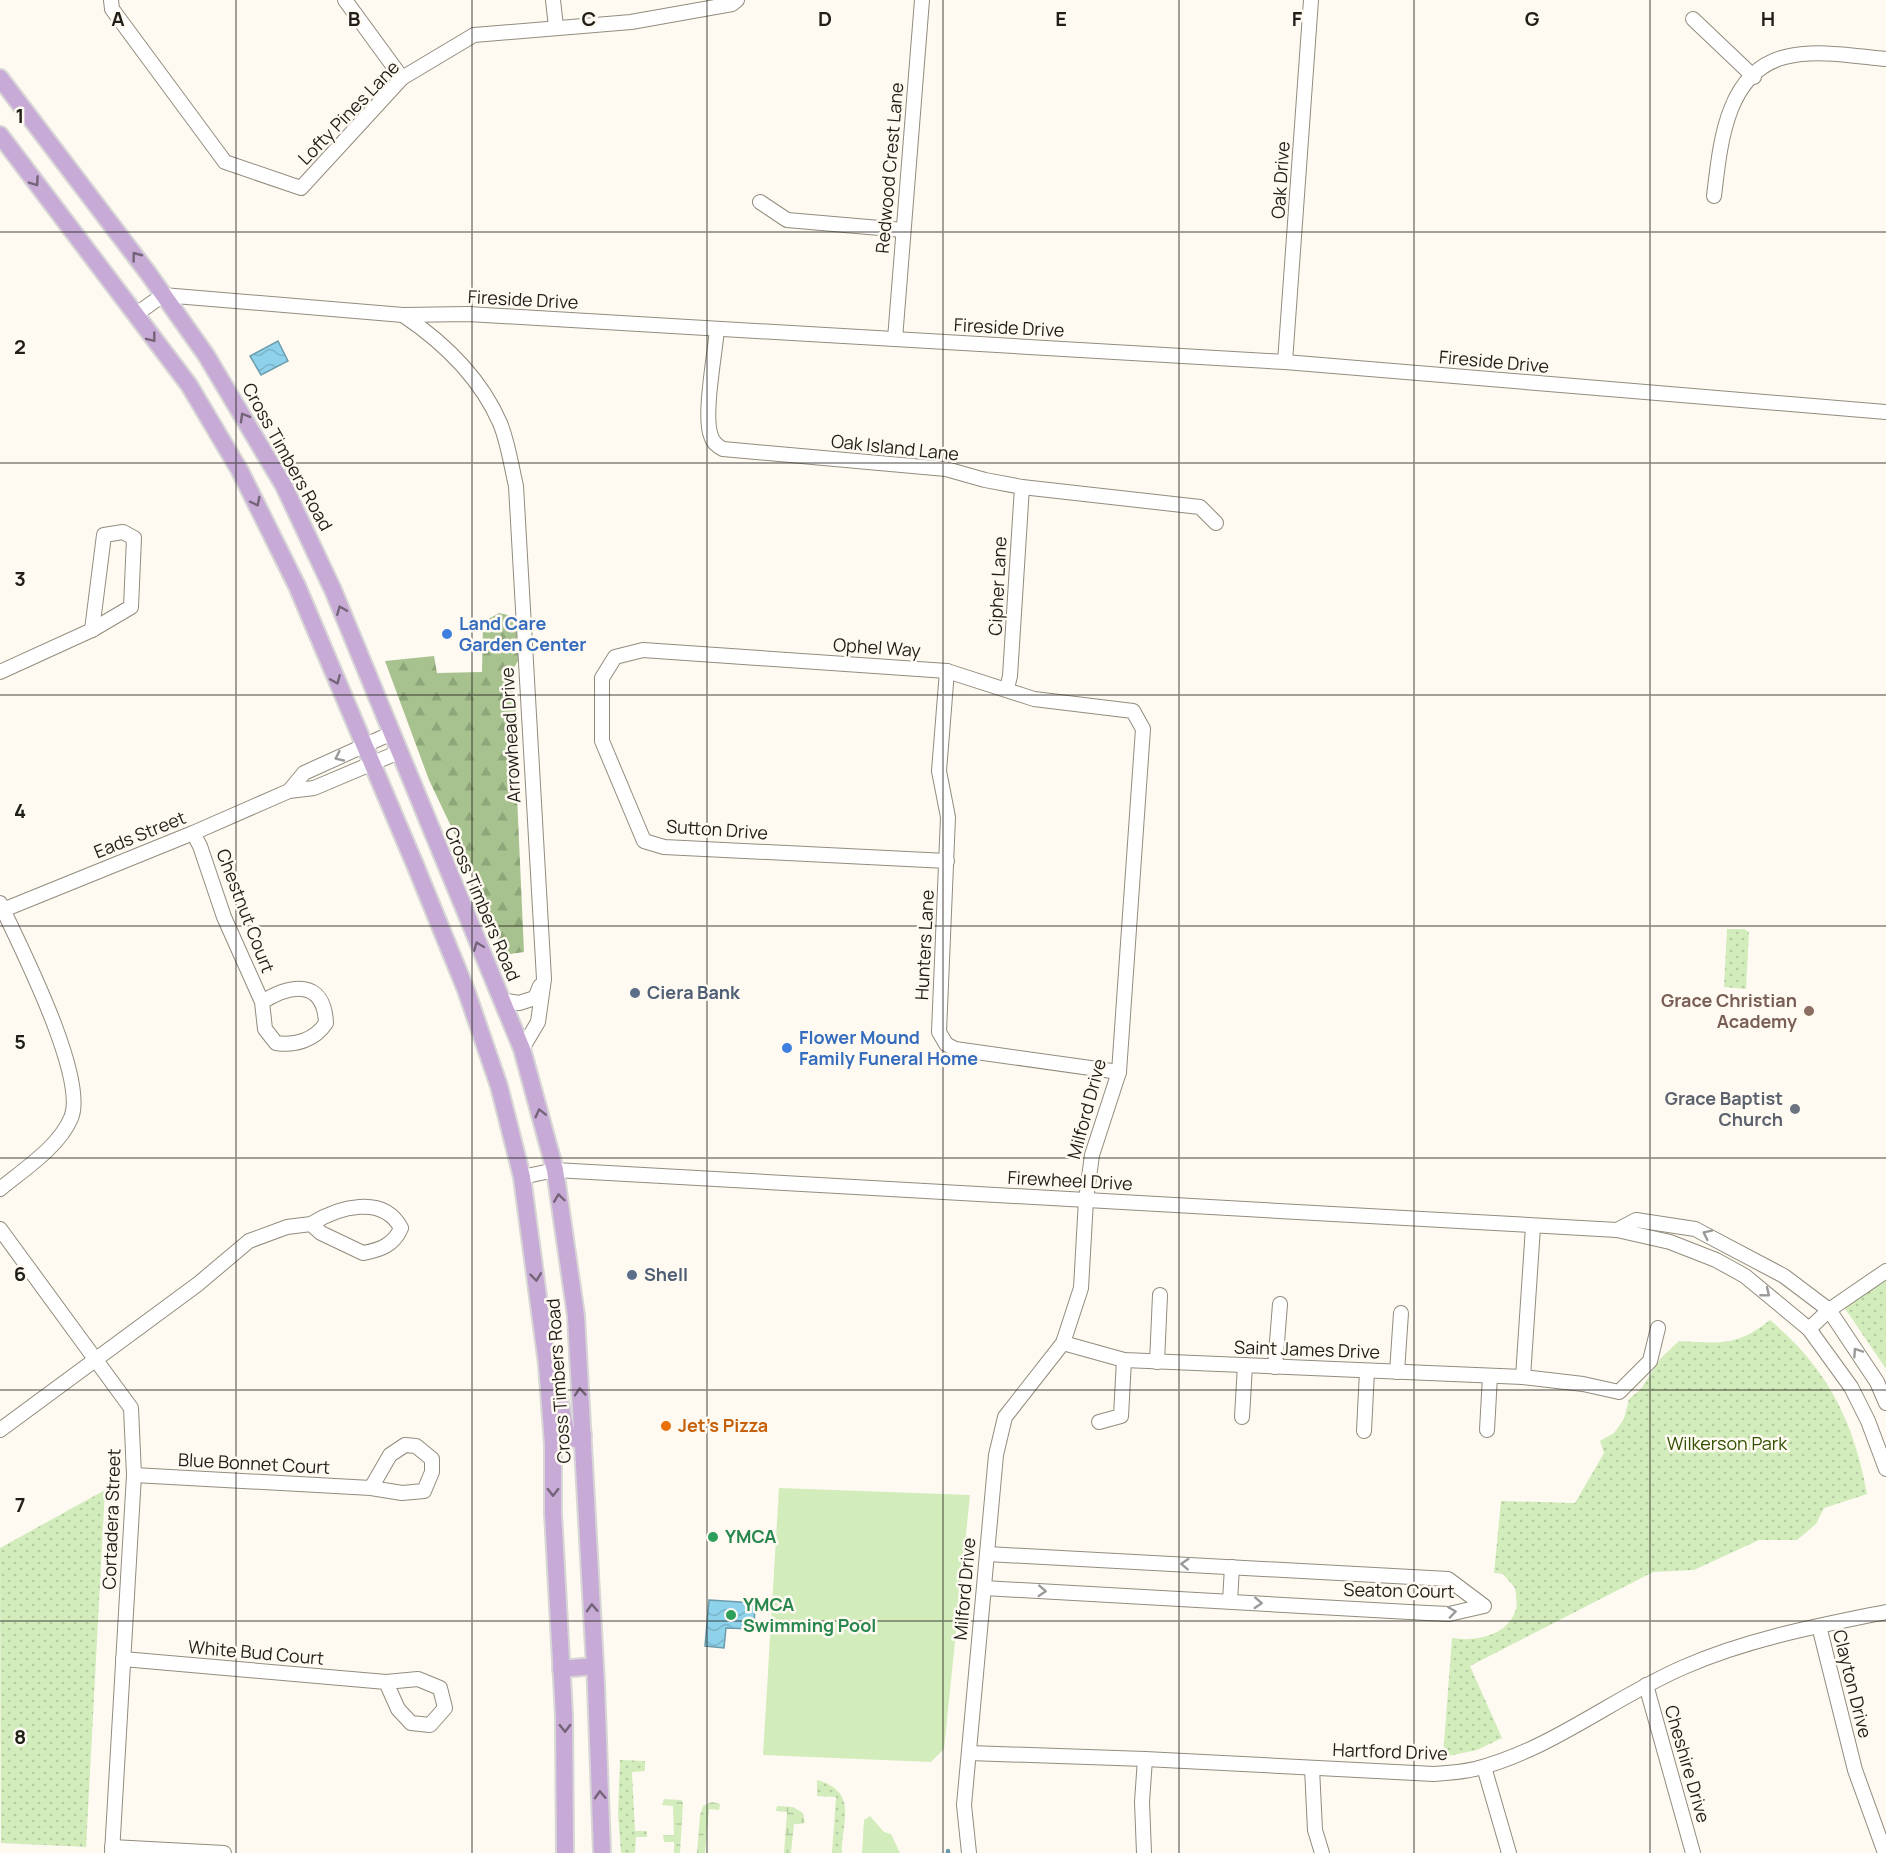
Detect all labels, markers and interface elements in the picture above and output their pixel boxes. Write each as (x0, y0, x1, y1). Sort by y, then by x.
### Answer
text: A (111, 5, 125, 32)
text: B (348, 5, 361, 32)
text: C (582, 5, 596, 32)
text: D (818, 5, 832, 32)
text: E (1055, 5, 1067, 32)
text: F (1292, 5, 1303, 32)
text: G (1525, 5, 1540, 32)
text: H (1761, 5, 1775, 32)
street label: Lofty Pines Lane (292, 55, 404, 170)
street label: Redwood Crest Lane (870, 81, 908, 255)
text: 1 (16, 102, 24, 129)
street label: Oak Drive (1265, 140, 1295, 219)
one-way arrow (28, 175, 39, 186)
one-way arrow (132, 252, 143, 263)
street label: Fireside Drive (467, 284, 579, 314)
street label: Fireside Drive (953, 312, 1065, 342)
one-way arrow (145, 331, 156, 342)
text: 2 (14, 333, 26, 360)
street label: Fireside Drive (1438, 344, 1550, 378)
street label: Cross Timbers Road (237, 378, 338, 535)
one-way arrow (240, 413, 252, 423)
street label: Oak Island Lane (830, 428, 960, 466)
one-way arrow (249, 496, 260, 506)
street label: Cipher Lane (982, 536, 1012, 636)
text: 3 (14, 565, 26, 592)
one-way arrow (336, 605, 348, 616)
place label: Land Care Garden Center (459, 611, 587, 656)
marker: Land Care Garden Center (440, 627, 454, 641)
street label: Ophel Way (832, 632, 922, 662)
street label: Arrowhead Drive (494, 667, 526, 803)
one-way arrow (329, 674, 341, 685)
one-way arrow (334, 750, 345, 762)
text: 4 (14, 797, 26, 824)
street label: Eads Street (90, 805, 189, 863)
street label: Sutton Drive (665, 813, 769, 845)
street label: Cross Timbers Road (440, 823, 526, 984)
street label: Chestnut Court (211, 845, 281, 976)
street label: Hunters Lane (909, 889, 939, 1001)
one-way arrow (473, 941, 485, 952)
place label: Ciera Bank (647, 980, 741, 1004)
marker: Ciera Bank (628, 986, 642, 1000)
place label: Grace Christian Academy (1661, 988, 1797, 1033)
marker: Grace Christian Academy (1802, 1004, 1816, 1018)
place label: Flower Mound Family Funeral Home (799, 1025, 978, 1070)
text: 5 (14, 1028, 26, 1055)
marker: Flower Mound Family Funeral Home (780, 1041, 794, 1055)
street label: Milford Drive (1061, 1056, 1111, 1162)
place label: Grace Baptist Church (1665, 1086, 1783, 1131)
marker: Grace Baptist Church (1788, 1102, 1802, 1116)
one-way arrow (535, 1108, 547, 1119)
street label: Firewheel Drive (1007, 1165, 1133, 1195)
one-way arrow (554, 1194, 566, 1203)
one-way arrow (1702, 1230, 1713, 1242)
text: 6 (14, 1260, 26, 1287)
place label: Shell (644, 1262, 688, 1286)
marker: Shell (625, 1268, 639, 1282)
one-way arrow (530, 1272, 542, 1281)
one-way arrow (1759, 1286, 1770, 1297)
street label: Cross Timbers Road (540, 1298, 576, 1464)
street label: Saint James Drive (1234, 1334, 1380, 1364)
one-way arrow (1853, 1348, 1864, 1359)
one-way arrow (574, 1388, 587, 1397)
place label: Jet's Pizza (678, 1413, 768, 1437)
marker: Jet's Pizza (659, 1419, 673, 1433)
park label: Wilkerson Park (1667, 1431, 1788, 1455)
street label: Blue Bonnet Court (177, 1447, 331, 1479)
street label: Cortadera Street (97, 1448, 125, 1590)
one-way arrow (547, 1487, 559, 1496)
text: 7 (15, 1491, 25, 1518)
place label: YMCA (725, 1524, 776, 1548)
marker: YMCA (706, 1530, 720, 1544)
street label: Milford Drive (948, 1537, 980, 1641)
one-way arrow (1181, 1558, 1190, 1571)
street label: Seaton Court (1343, 1577, 1455, 1603)
one-way arrow (1038, 1584, 1047, 1597)
place label: YMCA Swimming Pool (743, 1592, 876, 1637)
one-way arrow (1253, 1596, 1262, 1609)
one-way arrow (585, 1603, 598, 1612)
one-way arrow (1447, 1607, 1457, 1619)
marker: YMCA Swimming Pool (724, 1608, 738, 1622)
street label: Clayton Drive (1828, 1627, 1878, 1740)
street label: White Bud Court (187, 1634, 325, 1670)
street label: Cheshire Drive (1660, 1702, 1716, 1825)
text: 8 (14, 1723, 26, 1750)
one-way arrow (558, 1723, 571, 1732)
street label: Hartford Drive (1332, 1737, 1448, 1765)
one-way arrow (593, 1790, 606, 1799)

